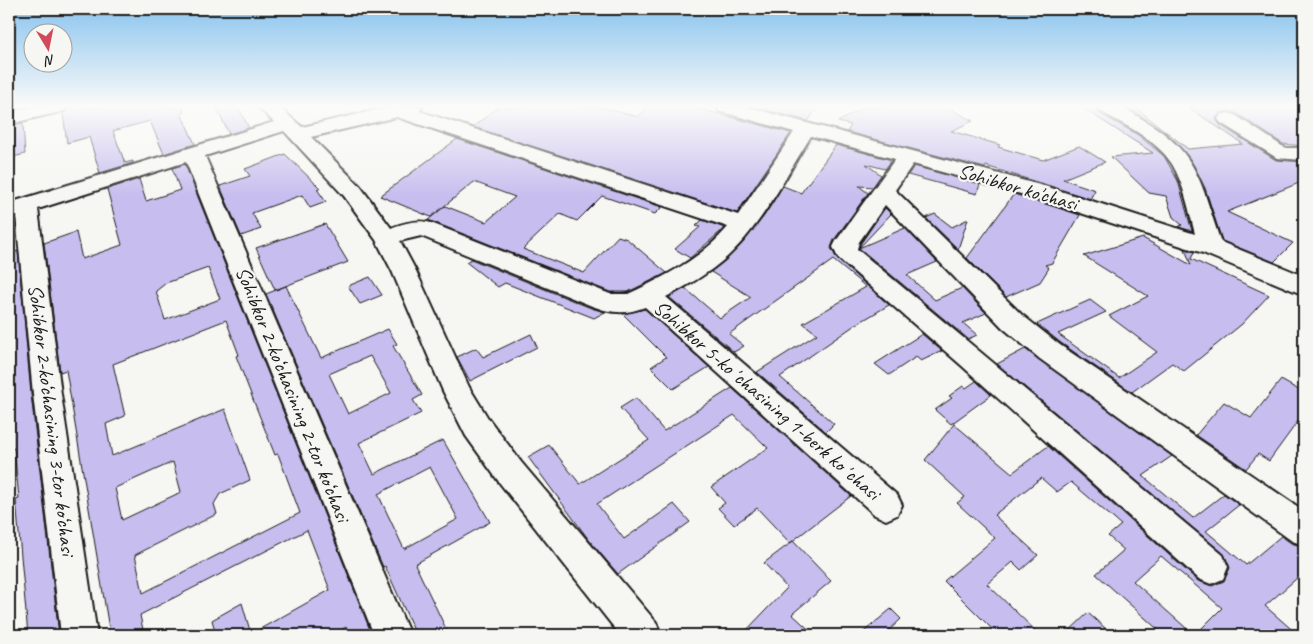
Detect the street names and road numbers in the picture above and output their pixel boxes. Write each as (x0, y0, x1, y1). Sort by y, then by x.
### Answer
street label: Sohibkor ko'chasi (955, 158, 1084, 217)
street label: Sohibkor 2-ko‘chasining 2-tor ko‘chasi (230, 263, 357, 528)
street label: Sohibkor 2-ko‘chasining 3-tor ko‘chasi (22, 283, 82, 560)
street label: Sohibkor 5-koʼchasining 1-berk koʼchasi (648, 294, 888, 508)

